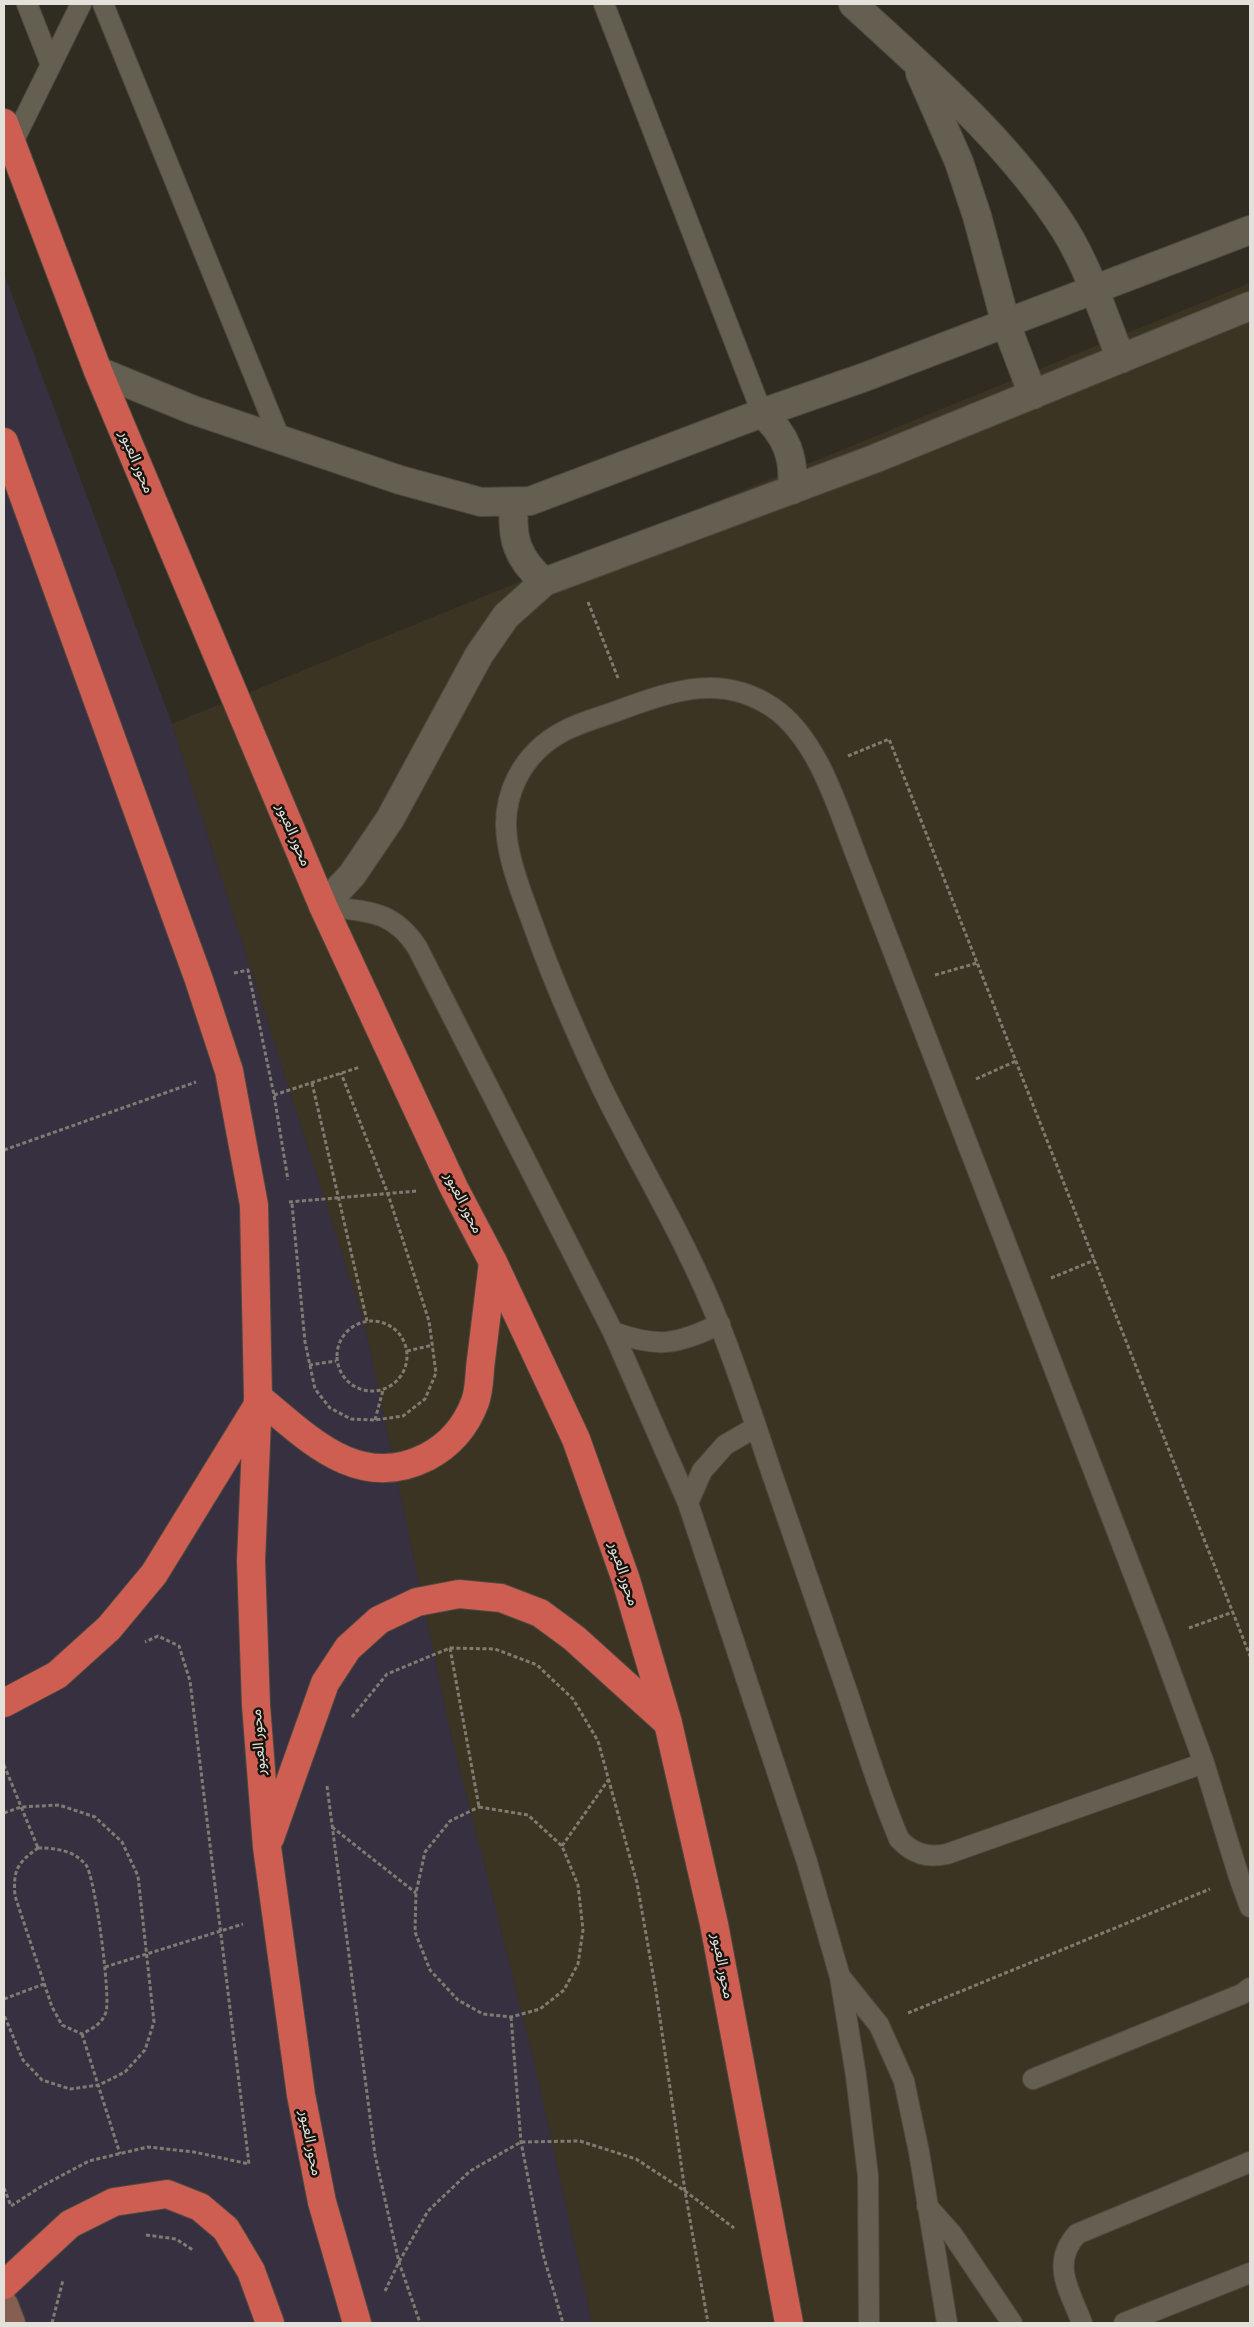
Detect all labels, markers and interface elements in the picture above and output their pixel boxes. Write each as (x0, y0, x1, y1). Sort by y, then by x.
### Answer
street label: محور العبور (115, 428, 157, 496)
street label: محور العبور (272, 801, 314, 869)
street label: محور العبور (440, 1169, 486, 1237)
street label: محور العبور (604, 1540, 642, 1608)
street label: محور العبور (248, 1708, 270, 1776)
street label: محور العبور (707, 1932, 737, 2000)
street label: محور العبور (295, 2109, 325, 2177)

